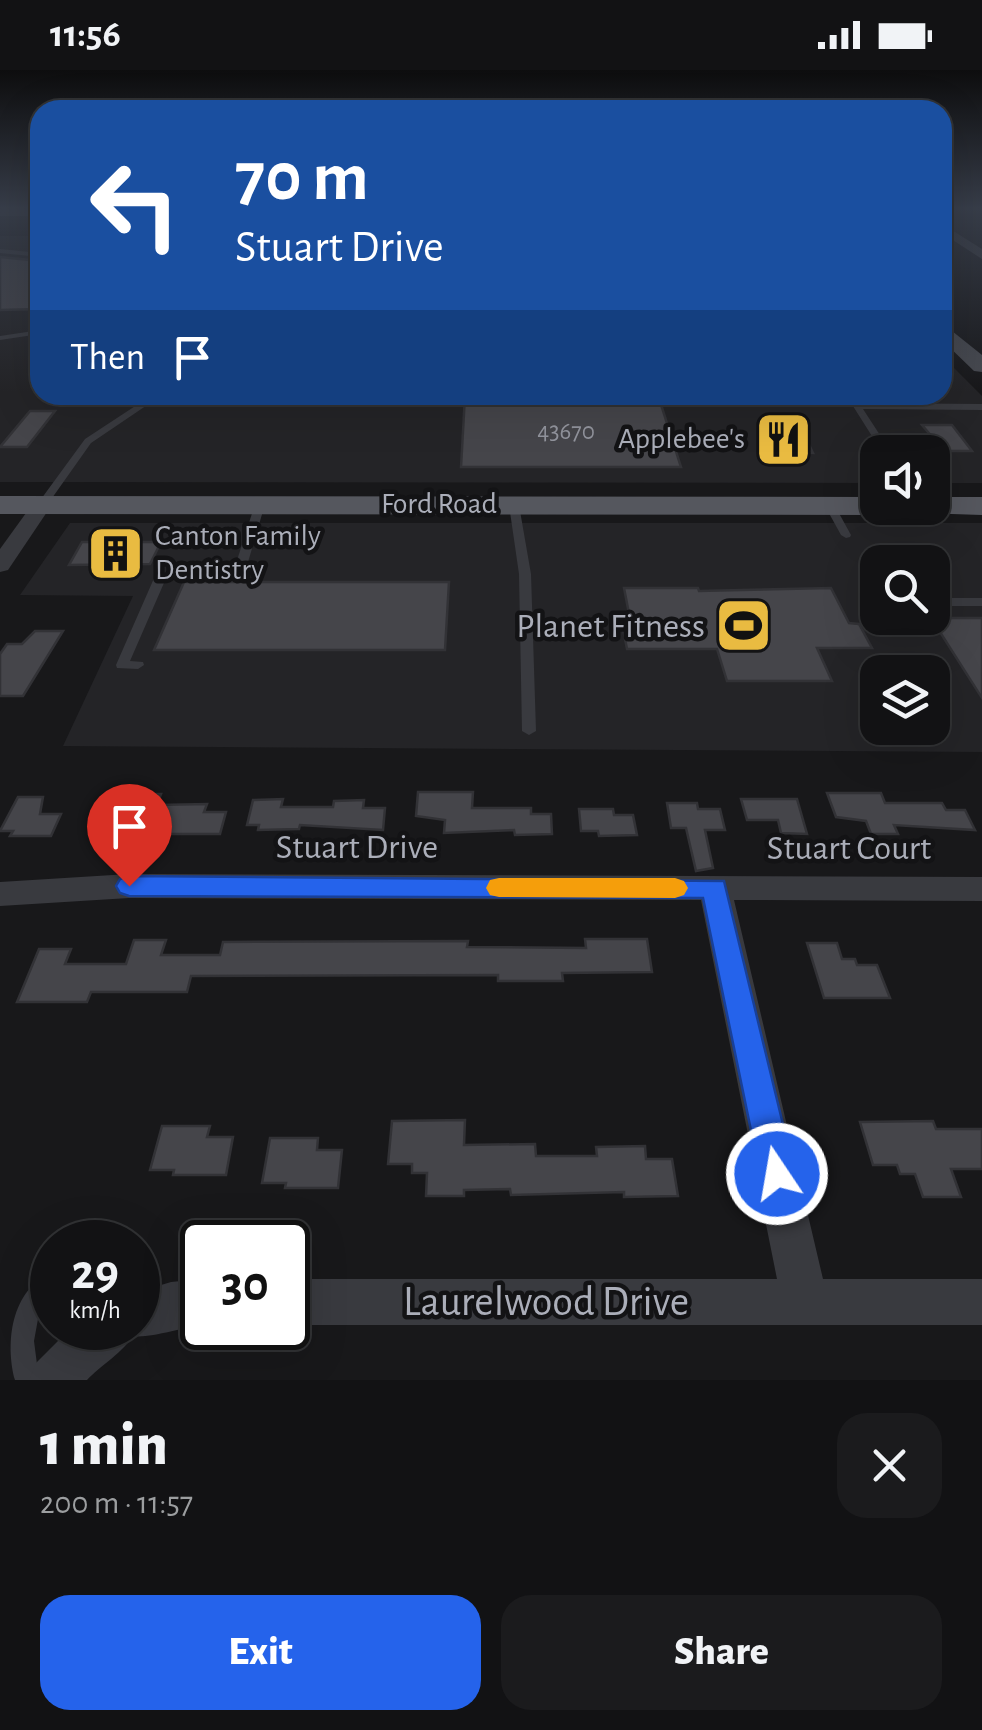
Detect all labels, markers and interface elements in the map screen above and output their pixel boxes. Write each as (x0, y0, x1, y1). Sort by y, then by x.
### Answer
text: 11:56 (50, 16, 121, 54)
icon: left (70, 140, 200, 270)
text: 70 m (235, 143, 369, 213)
text: Stuart Drive (235, 225, 444, 270)
icon: arrive (165, 330, 220, 385)
text: Then (70, 339, 145, 377)
restaurant icon: Applebee's (754, 409, 814, 469)
house number: 43670 (537, 419, 595, 444)
place label: Applebee's (618, 424, 745, 454)
map controls (860, 435, 950, 745)
button: sound (860, 435, 950, 525)
street label: Ford Road (381, 489, 497, 519)
place label: Canton Family Dentistry (155, 521, 321, 585)
building icon: Canton Family Dentistry (86, 523, 146, 583)
button: search (860, 545, 950, 635)
sports icon: Planet Fitness (714, 596, 774, 656)
place label: Planet Fitness (516, 609, 705, 644)
button: layers (860, 655, 950, 745)
pin (87, 784, 172, 887)
icon: arrive (102, 799, 157, 854)
street label: Stuart Drive (276, 830, 438, 865)
street label: Stuart Court (767, 831, 931, 866)
position arrow (725, 1122, 829, 1226)
speed limit sign: 30 (180, 1220, 310, 1350)
text: 29 (71, 1248, 119, 1298)
street label: Laurelwood Drive (403, 1281, 689, 1323)
text: km/h (69, 1298, 121, 1323)
button: close (837, 1413, 942, 1518)
text: 1 min (40, 1416, 168, 1476)
text: 200 m · 11:57 (40, 1487, 193, 1519)
button: Exit (40, 1595, 481, 1710)
button: Share (501, 1595, 942, 1710)

